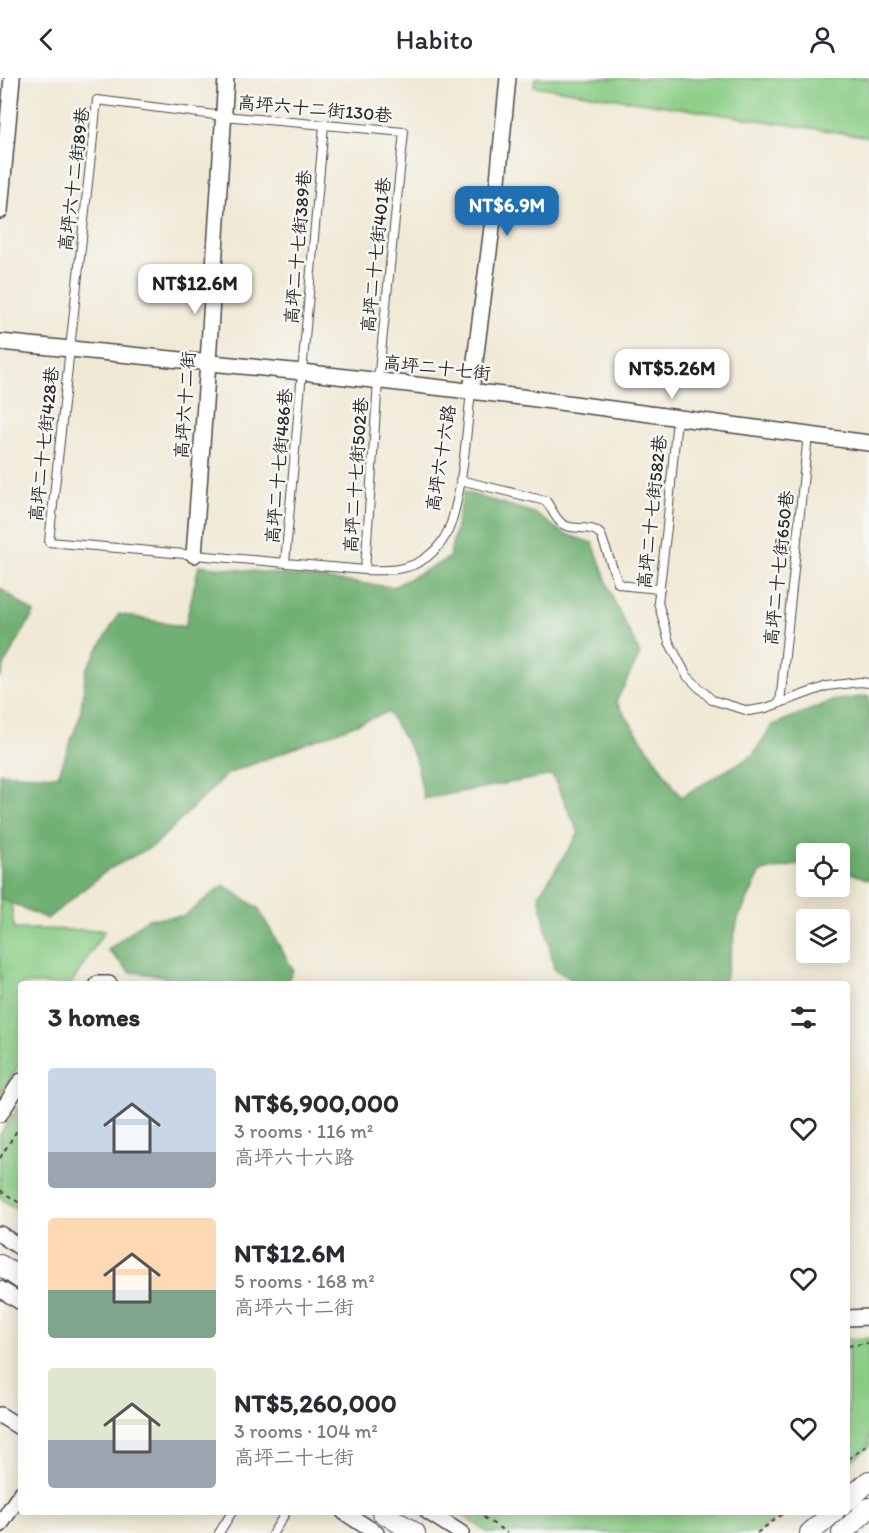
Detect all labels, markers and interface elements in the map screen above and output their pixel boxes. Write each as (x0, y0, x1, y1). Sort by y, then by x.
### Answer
icon: back (30, 23, 63, 56)
text: Habito (396, 23, 473, 56)
icon: person (806, 23, 839, 56)
street label: 高坪六十二街130巷 (237, 91, 393, 127)
street label: 高坪六十二街89巷 (54, 106, 94, 252)
street label: 高坪二十七街389巷 (280, 169, 316, 325)
street label: 高坪二十七街401巷 (357, 176, 395, 334)
pin: NT$6.9M (452, 186, 562, 237)
text: NT$6.9M (469, 193, 545, 217)
pin: NT$12.6M (133, 264, 257, 315)
text: NT$12.6M (152, 271, 238, 295)
pin: NT$5.26M (610, 349, 734, 400)
street label: 高坪六十二街 (170, 350, 200, 460)
street label: 高坪二十七街 (382, 351, 492, 385)
text: NT$5.26M (629, 356, 715, 380)
street label: 高坪二十七街428巷 (25, 365, 63, 523)
street label: 高坪二十七街486巷 (261, 387, 297, 545)
street label: 高坪二十七街502巷 (340, 396, 372, 554)
street label: 高坪六十六路 (422, 403, 460, 513)
street label: 高坪二十七街582巷 (633, 434, 671, 590)
street label: 高坪二十七街650巷 (760, 489, 798, 647)
map controls (796, 843, 850, 963)
button: locate (796, 843, 850, 897)
button: layers (796, 909, 850, 963)
text: 3 homes (48, 1001, 140, 1033)
icon: filters (787, 1001, 820, 1034)
text: NT$6,900,000 (234, 1087, 399, 1119)
icon: home (96, 1092, 168, 1164)
icon: heart (787, 1112, 820, 1145)
text: 3 rooms · 116 m² (234, 1119, 373, 1143)
text: 高坪六十六路 (234, 1145, 354, 1169)
text: NT$12.6M (234, 1237, 346, 1269)
icon: home (96, 1242, 168, 1314)
icon: heart (787, 1262, 820, 1295)
text: 5 rooms · 168 m² (234, 1269, 375, 1293)
text: 高坪六十二街 (234, 1295, 354, 1319)
text: NT$5,260,000 (234, 1387, 397, 1419)
icon: home (96, 1392, 168, 1464)
icon: heart (787, 1412, 820, 1445)
text: 3 rooms · 104 m² (234, 1419, 378, 1443)
text: 高坪二十七街 (234, 1445, 354, 1469)

